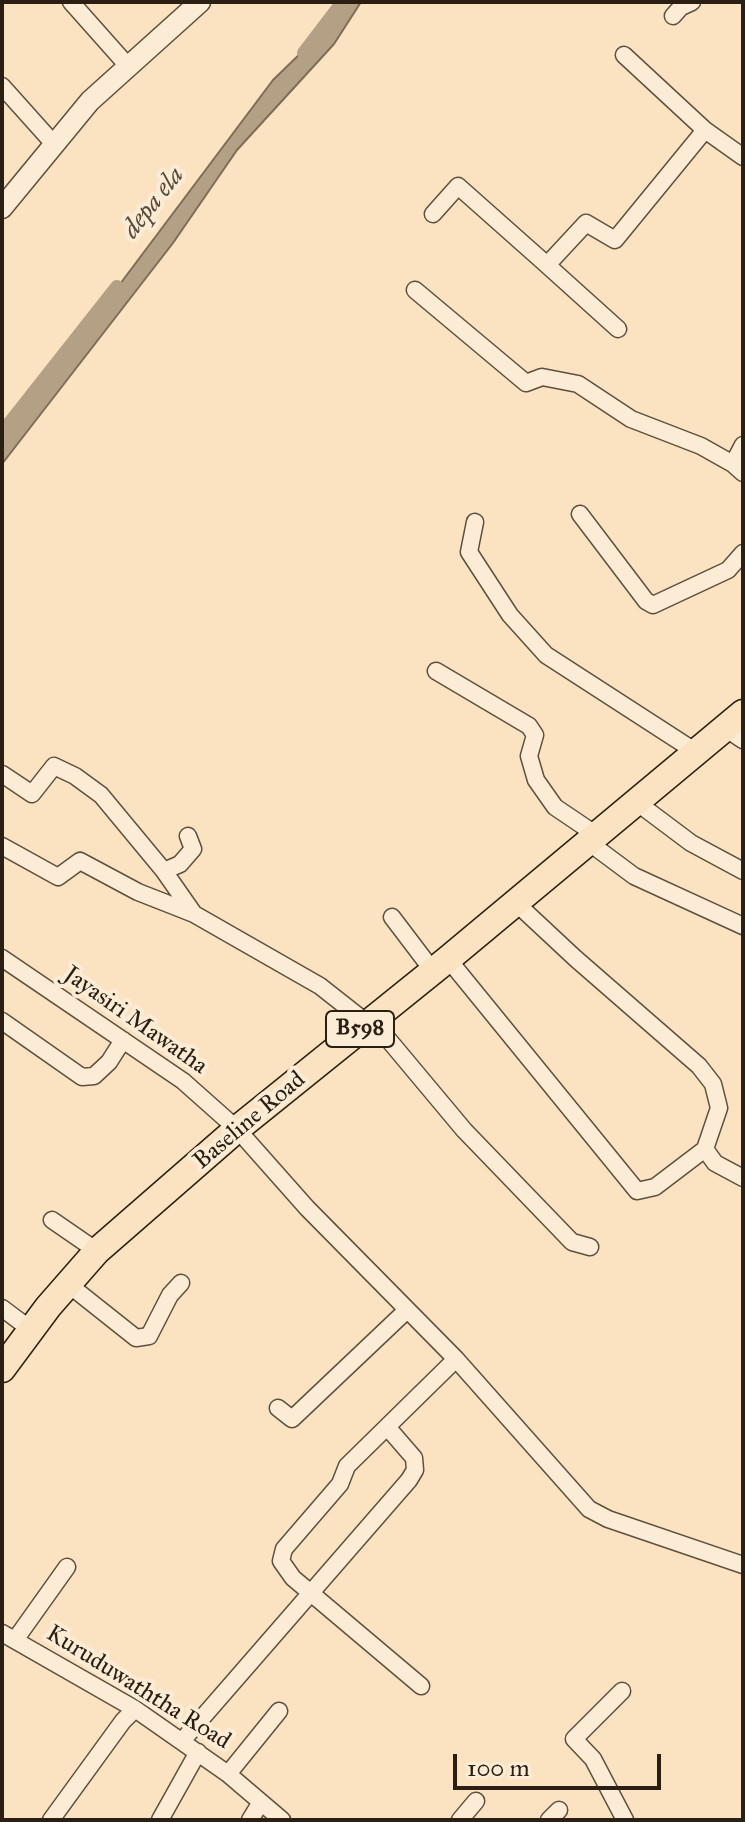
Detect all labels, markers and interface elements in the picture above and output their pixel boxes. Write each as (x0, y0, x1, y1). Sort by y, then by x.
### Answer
water label: depa ela (116, 161, 192, 245)
street label: Jayasiri Mawatha (58, 961, 212, 1081)
road number: B598 (326, 1011, 394, 1047)
street label: Baseline Road (188, 1066, 312, 1176)
street label: Kuruduwaththa Road (41, 1620, 235, 1756)
scale bar (457, 1738, 665, 1788)
text: 100 m (467, 1753, 530, 1783)

